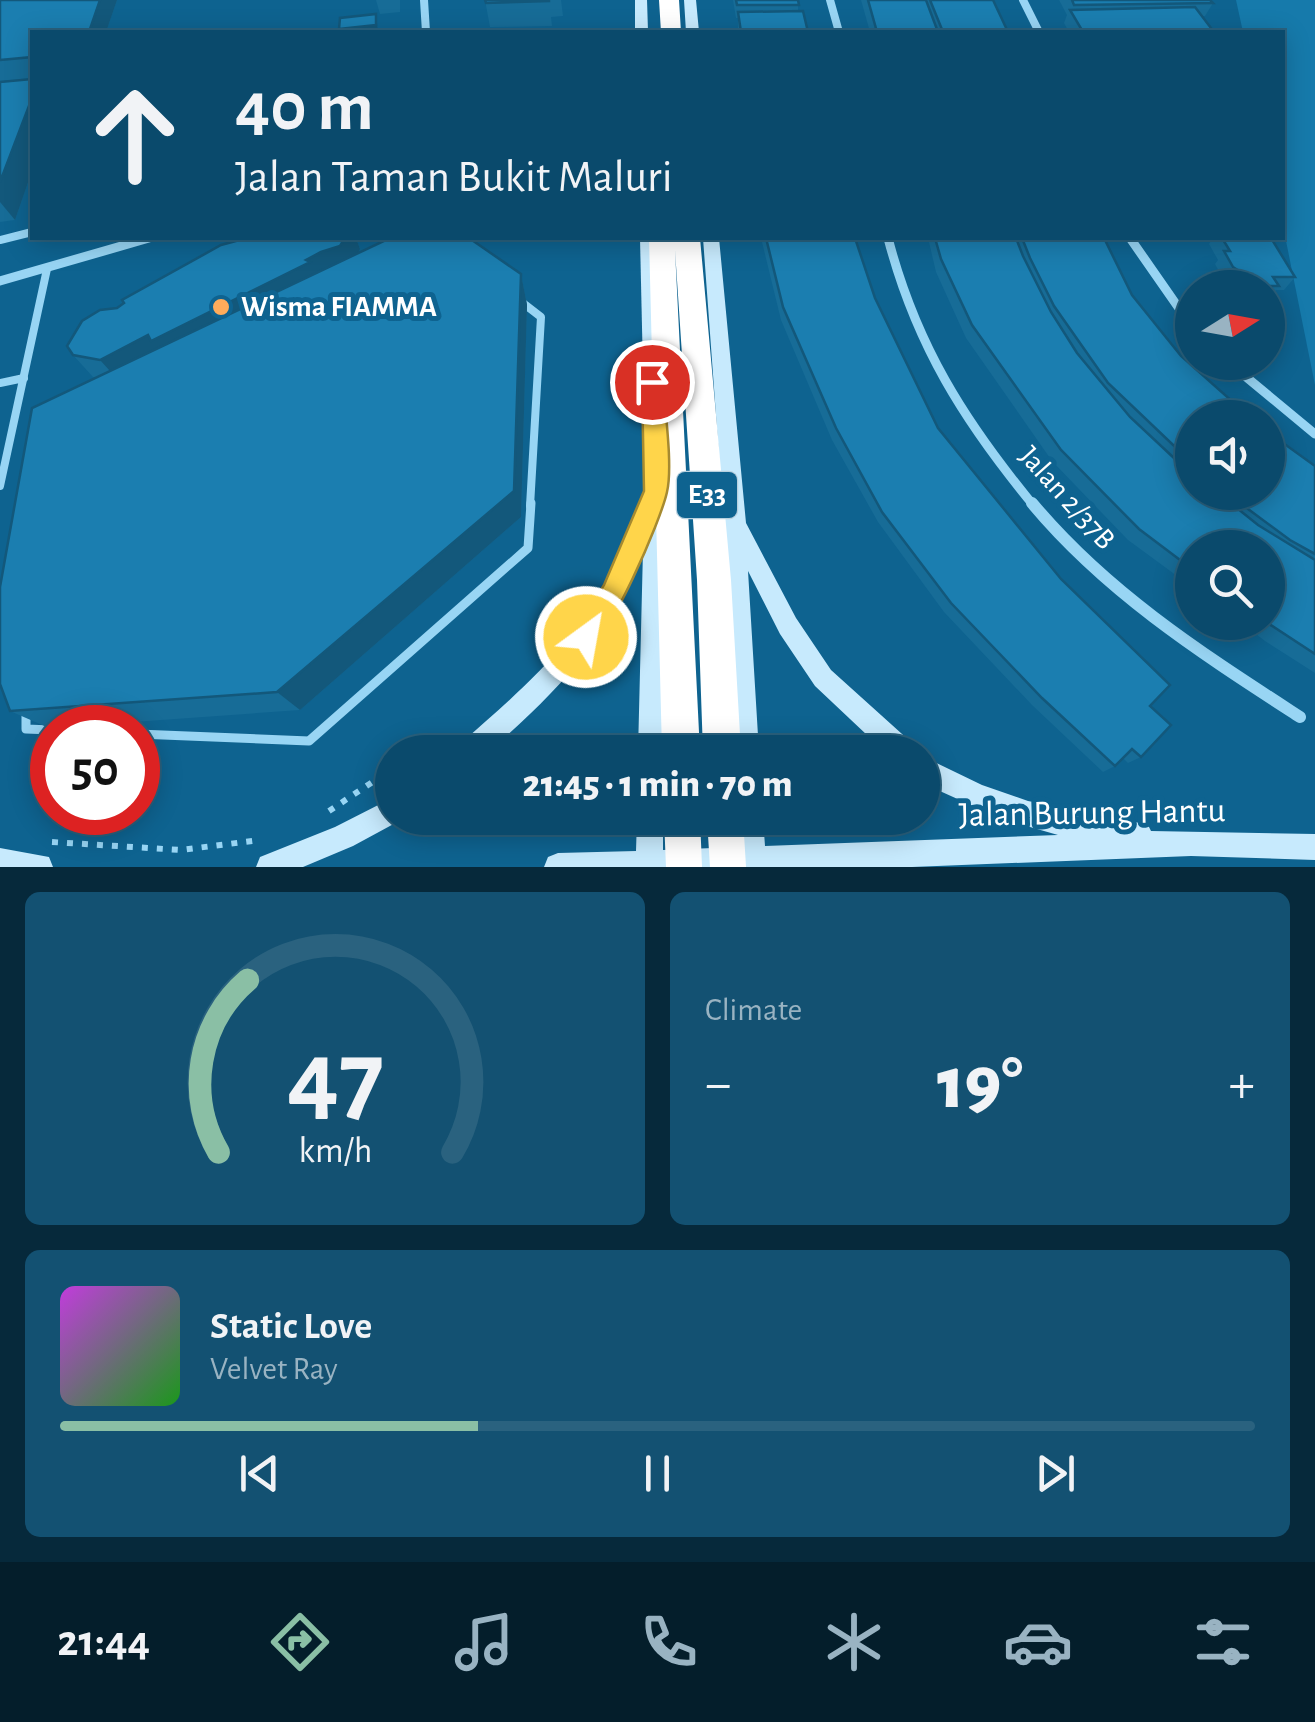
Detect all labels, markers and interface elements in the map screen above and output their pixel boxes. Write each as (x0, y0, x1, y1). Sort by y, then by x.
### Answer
icon: ahead (70, 70, 200, 200)
text: 40 m (235, 73, 374, 143)
text: Jalan Taman Bukit Maluri (235, 155, 673, 200)
north arrow (1175, 270, 1285, 380)
map controls (1175, 270, 1285, 640)
place label: Wisma FIAMMA (241, 292, 437, 322)
marker: Wisma FIAMMA (210, 296, 232, 318)
pin (610, 340, 695, 425)
icon: arrive (625, 355, 680, 410)
button: sound (1175, 400, 1285, 510)
street label: Jalan 2/37B (1013, 441, 1121, 555)
road number: E33 (677, 472, 737, 518)
button: search (1175, 530, 1285, 640)
position arrow (534, 585, 638, 689)
speed limit sign: 50 (30, 705, 160, 835)
text: 21:45 · 1 min · 70 m (523, 766, 793, 804)
street label: Jalan Burung Hantu (958, 793, 1226, 833)
text: Climate (705, 994, 802, 1026)
text: 47 (286, 1027, 384, 1131)
text: 19° (937, 1047, 1023, 1122)
text: − (705, 1057, 731, 1112)
text: + (1229, 1057, 1255, 1112)
text: km/h (298, 1133, 372, 1169)
text: Static Love (210, 1308, 372, 1346)
text: Velvet Ray (210, 1353, 338, 1385)
icon: previous (232, 1446, 287, 1501)
icon: pause (630, 1446, 685, 1501)
icon: next (1028, 1446, 1083, 1501)
icon: directions (265, 1607, 335, 1677)
icon: music (449, 1607, 519, 1677)
icon: phone (634, 1607, 704, 1677)
icon: climate (819, 1607, 889, 1677)
icon: car (1003, 1607, 1073, 1677)
icon: filters (1188, 1607, 1258, 1677)
text: 21:44 (57, 1619, 150, 1664)

